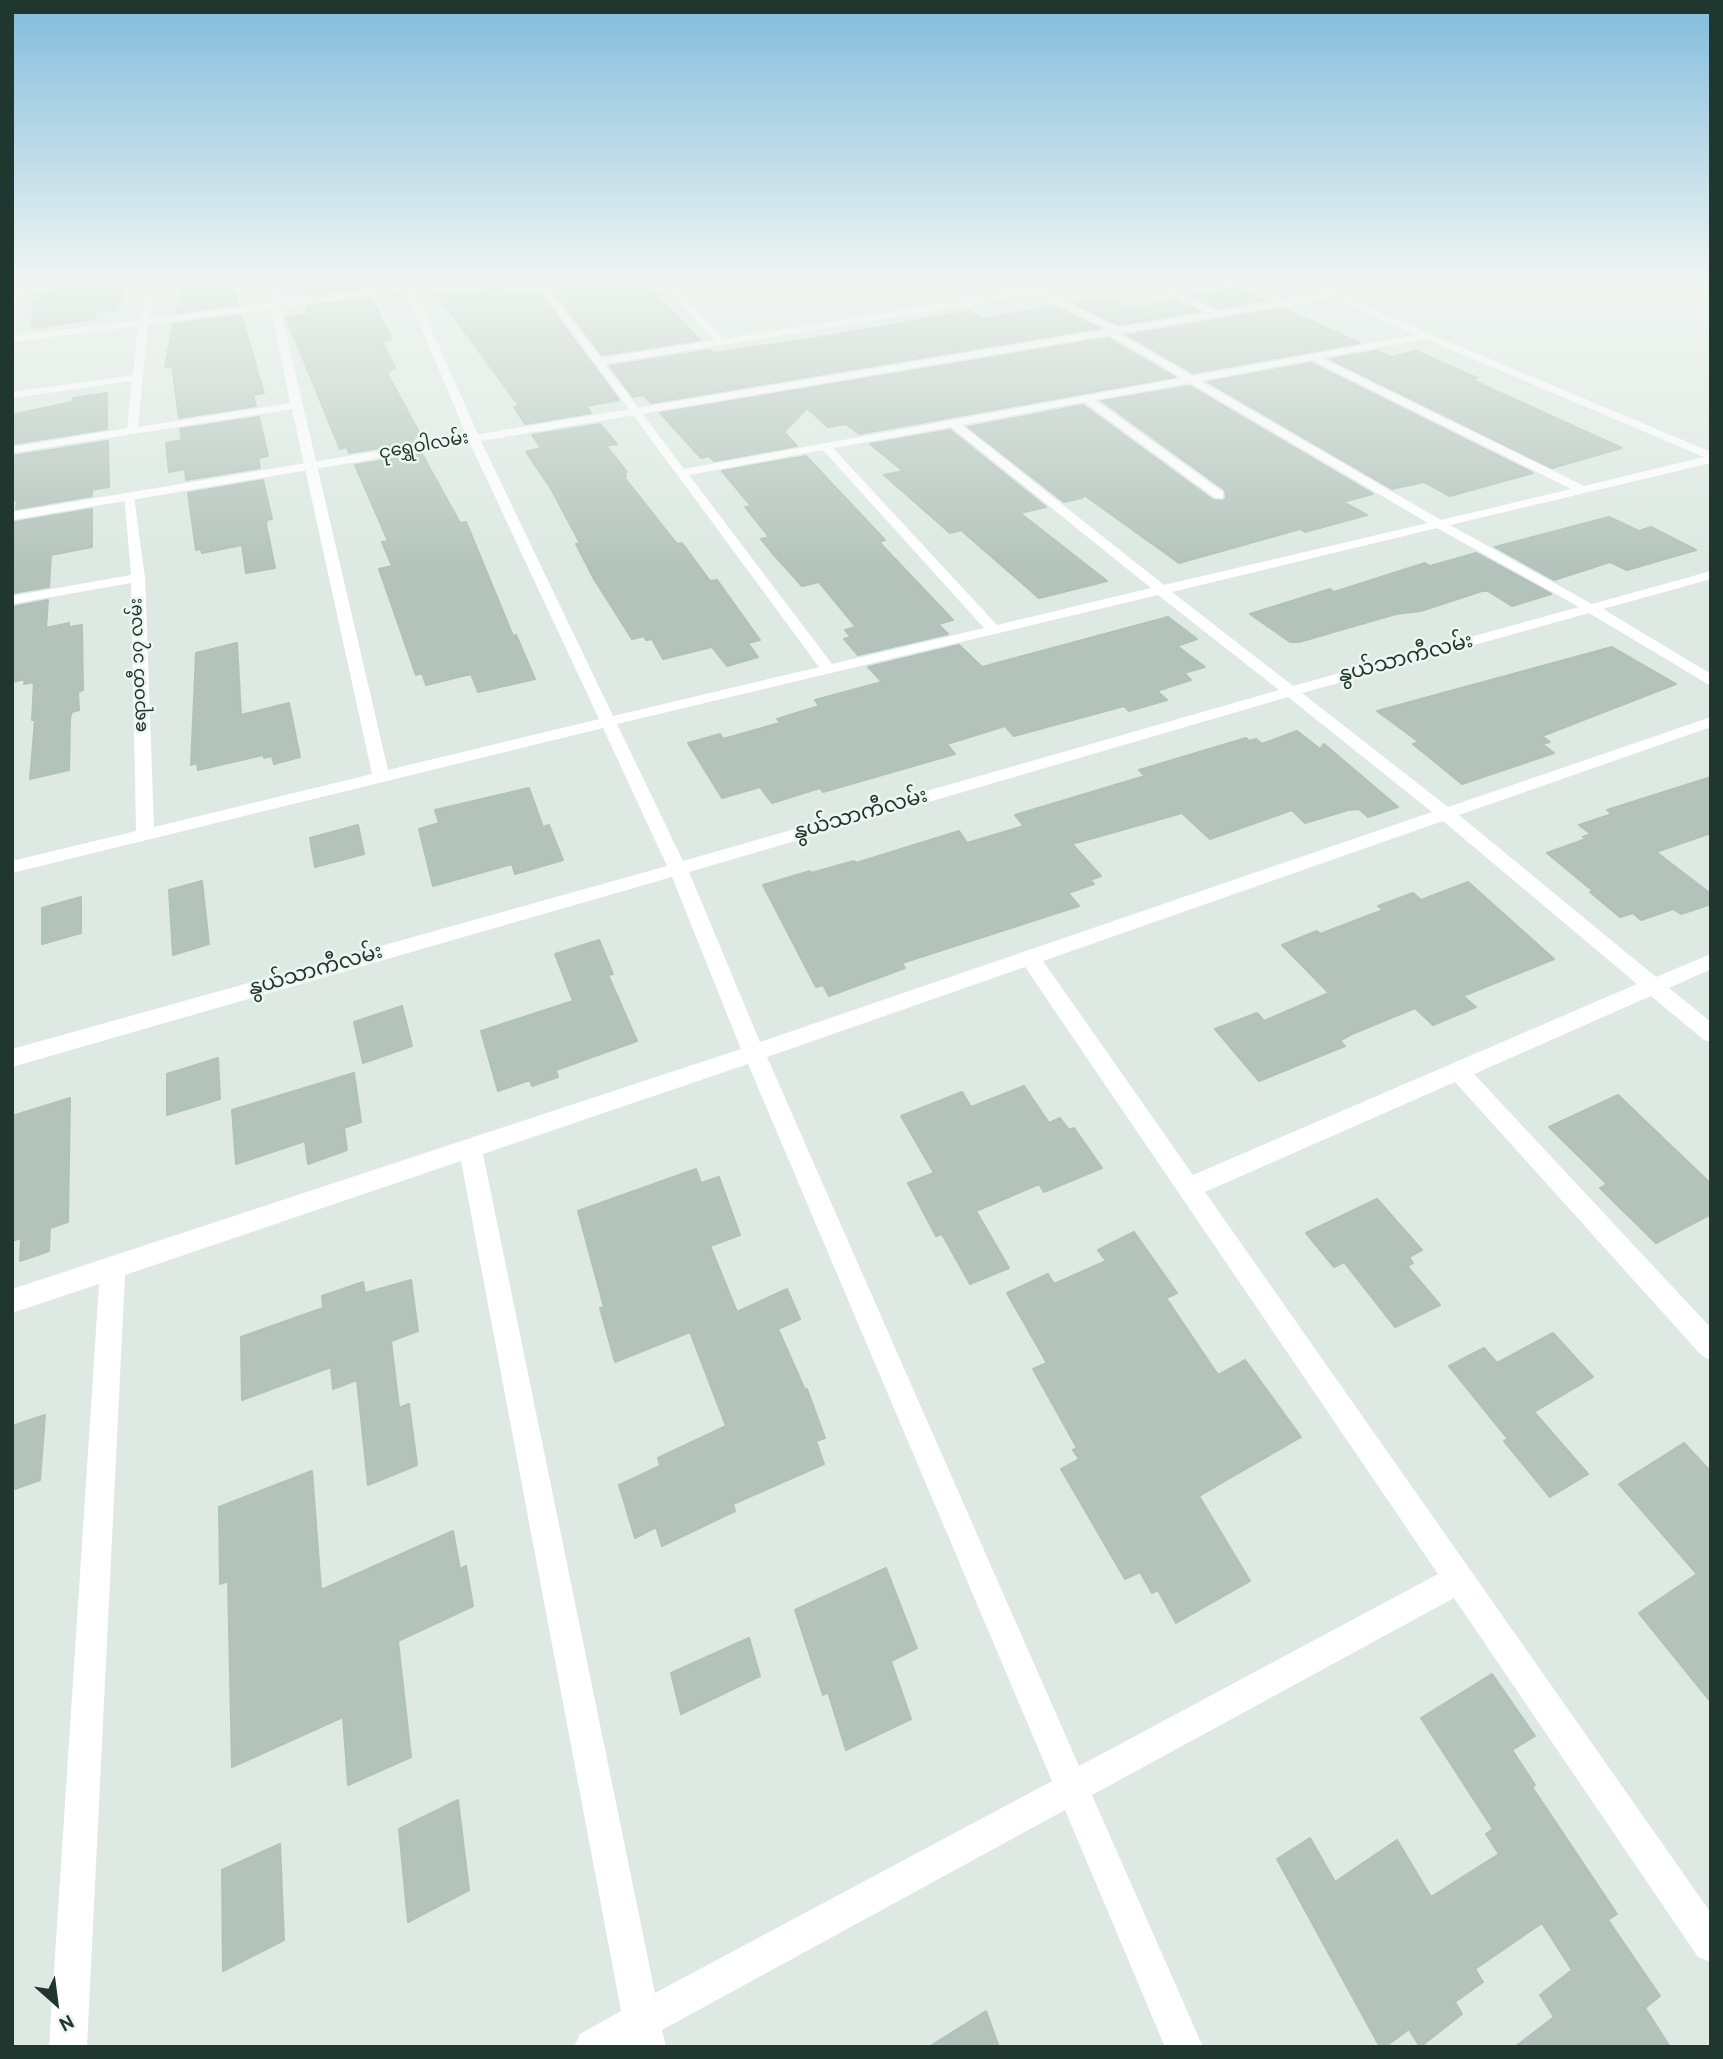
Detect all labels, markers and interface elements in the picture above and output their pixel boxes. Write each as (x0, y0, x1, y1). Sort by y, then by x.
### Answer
street label: ငုရွှေဝါလမ်း (377, 428, 471, 466)
street label: ဧရာဝတီ ၁၇ လမ်း (127, 598, 153, 732)
street label: နွယ်သာကီလမ်း (1336, 630, 1476, 690)
street label: နွယ်သာကီလမ်း (791, 785, 931, 847)
street label: နွယ်သာကီလမ်း (246, 941, 386, 1003)
north arrow (21, 1968, 91, 2038)
text: N (54, 2008, 78, 2035)

